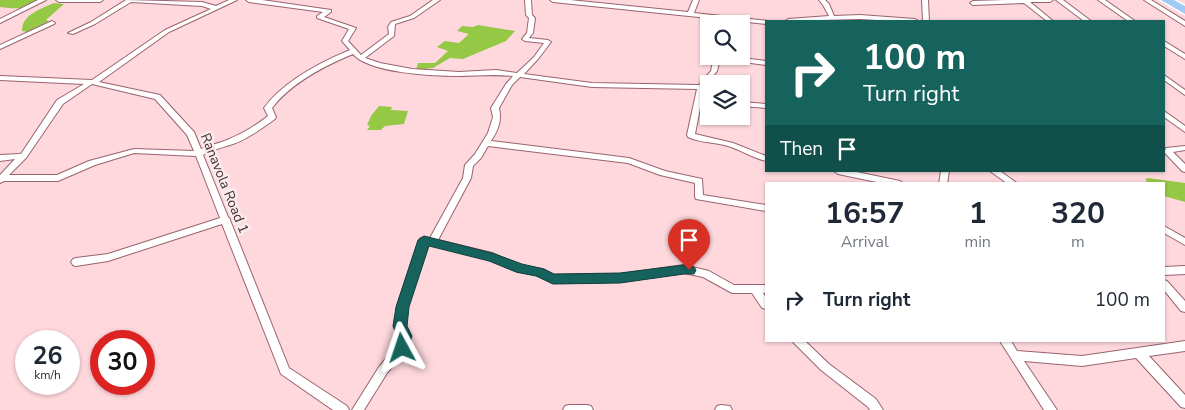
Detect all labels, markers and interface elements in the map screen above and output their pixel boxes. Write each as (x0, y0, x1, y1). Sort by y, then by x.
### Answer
map controls (700, 15, 750, 125)
button: search (700, 15, 750, 65)
text: 100 m (863, 34, 966, 81)
icon: right (780, 40, 845, 105)
button: layers (700, 75, 750, 125)
text: Turn right (863, 79, 959, 109)
street label: Ranavola Road 1 (196, 130, 253, 236)
icon: arrive (833, 135, 861, 163)
text: Then (780, 136, 823, 162)
text: 16:57 (825, 193, 904, 234)
text: 1 (969, 193, 987, 234)
text: 320 (1051, 193, 1105, 234)
pin (668, 219, 710, 270)
icon: arrive (675, 226, 703, 254)
text: Arrival (841, 231, 889, 253)
text: min (964, 231, 991, 253)
text: m (1071, 231, 1085, 253)
icon: right (780, 286, 808, 314)
text: Turn right (823, 287, 910, 313)
text: 100 m (1095, 287, 1150, 313)
position arrow (375, 321, 427, 373)
speed limit sign: 30 (90, 330, 155, 395)
text: 26 (32, 339, 63, 373)
text: km/h (34, 367, 61, 383)

